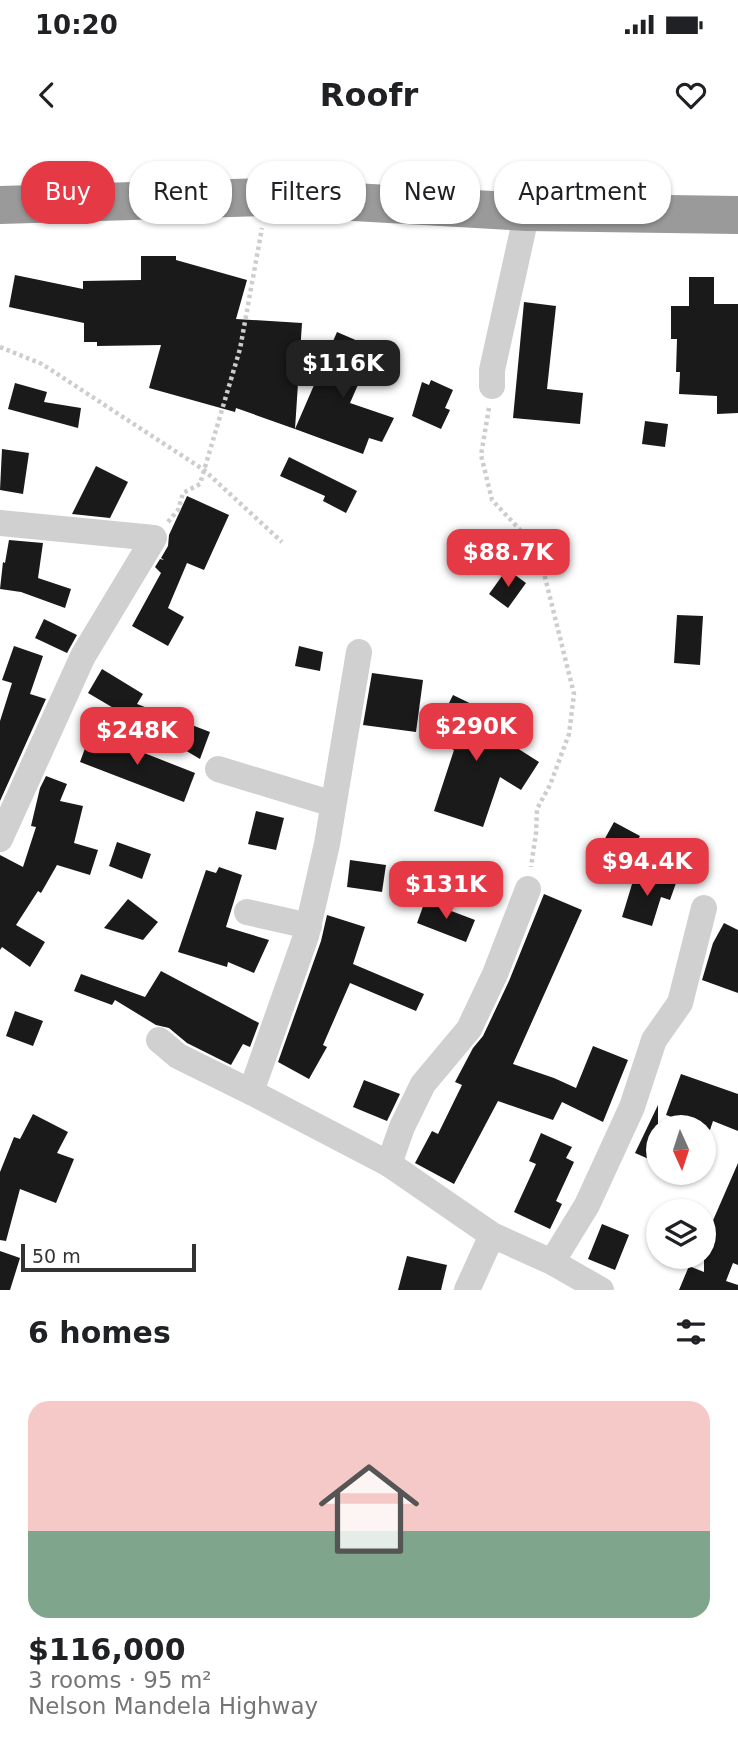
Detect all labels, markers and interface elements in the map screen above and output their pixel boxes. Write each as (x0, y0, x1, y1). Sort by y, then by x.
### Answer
text: 10:20 (35, 10, 118, 40)
icon: back (28, 76, 66, 114)
text: Roofr (320, 76, 418, 114)
icon: heart (672, 76, 710, 114)
chip: Buy (21, 161, 115, 224)
chip: Rent (129, 161, 232, 224)
chip: Filters (246, 161, 366, 224)
chip: New (380, 161, 480, 224)
chip: Apartment (494, 161, 671, 224)
pin: $116K (294, 341, 392, 400)
text: $116K (302, 350, 384, 376)
pin: $88.7K (451, 530, 565, 589)
text: $88.7K (463, 539, 553, 565)
pin: $290K (427, 704, 525, 763)
pin: $248K (88, 708, 186, 767)
text: $290K (435, 713, 517, 739)
text: $248K (96, 717, 178, 743)
pin: $94.4K (590, 838, 704, 898)
text: $94.4K (602, 848, 692, 874)
pin: $131K (397, 862, 495, 921)
text: $131K (405, 871, 487, 897)
north arrow (646, 1115, 716, 1185)
map controls (646, 1115, 716, 1269)
button: layers (646, 1199, 716, 1269)
scale bar (21, 1241, 196, 1273)
text: 50 m (32, 1245, 81, 1267)
icon: filters (672, 1313, 710, 1351)
text: 6 homes (28, 1315, 171, 1350)
icon: home (306, 1446, 432, 1572)
text: $116,000 (28, 1632, 186, 1667)
text: 3 rooms · 95 m² (28, 1667, 212, 1693)
text: Nelson Mandela Highway (28, 1693, 318, 1719)

